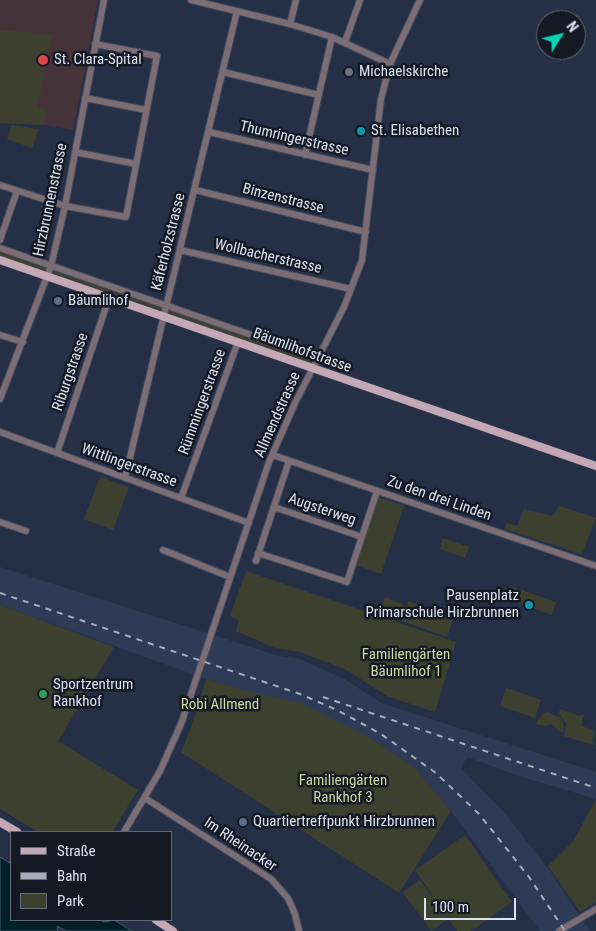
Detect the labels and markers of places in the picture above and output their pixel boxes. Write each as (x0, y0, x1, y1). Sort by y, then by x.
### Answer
place label: St. Clara-Spital (54, 51, 142, 69)
marker: St. Clara-Spital (36, 53, 50, 67)
place label: Michaelskirche (359, 63, 448, 81)
marker: Michaelskirche (343, 66, 355, 78)
place label: St. Elisabethen (371, 122, 459, 140)
marker: St. Elisabethen (355, 125, 367, 137)
place label: Bäumlihof (68, 292, 128, 310)
marker: Bäumlihof (52, 295, 64, 307)
place label: Pausenplatz Primarschule Hirzbrunnen (365, 587, 519, 622)
marker: Pausenplatz Primarschule Hirzbrunnen (523, 599, 535, 611)
place label: Sportzentrum Rankhof (53, 676, 133, 711)
marker: Sportzentrum Rankhof (37, 688, 49, 700)
place label: Quartiertreffpunkt Hirzbrunnen (253, 813, 435, 831)
marker: Quartiertreffpunkt Hirzbrunnen (237, 816, 249, 828)

